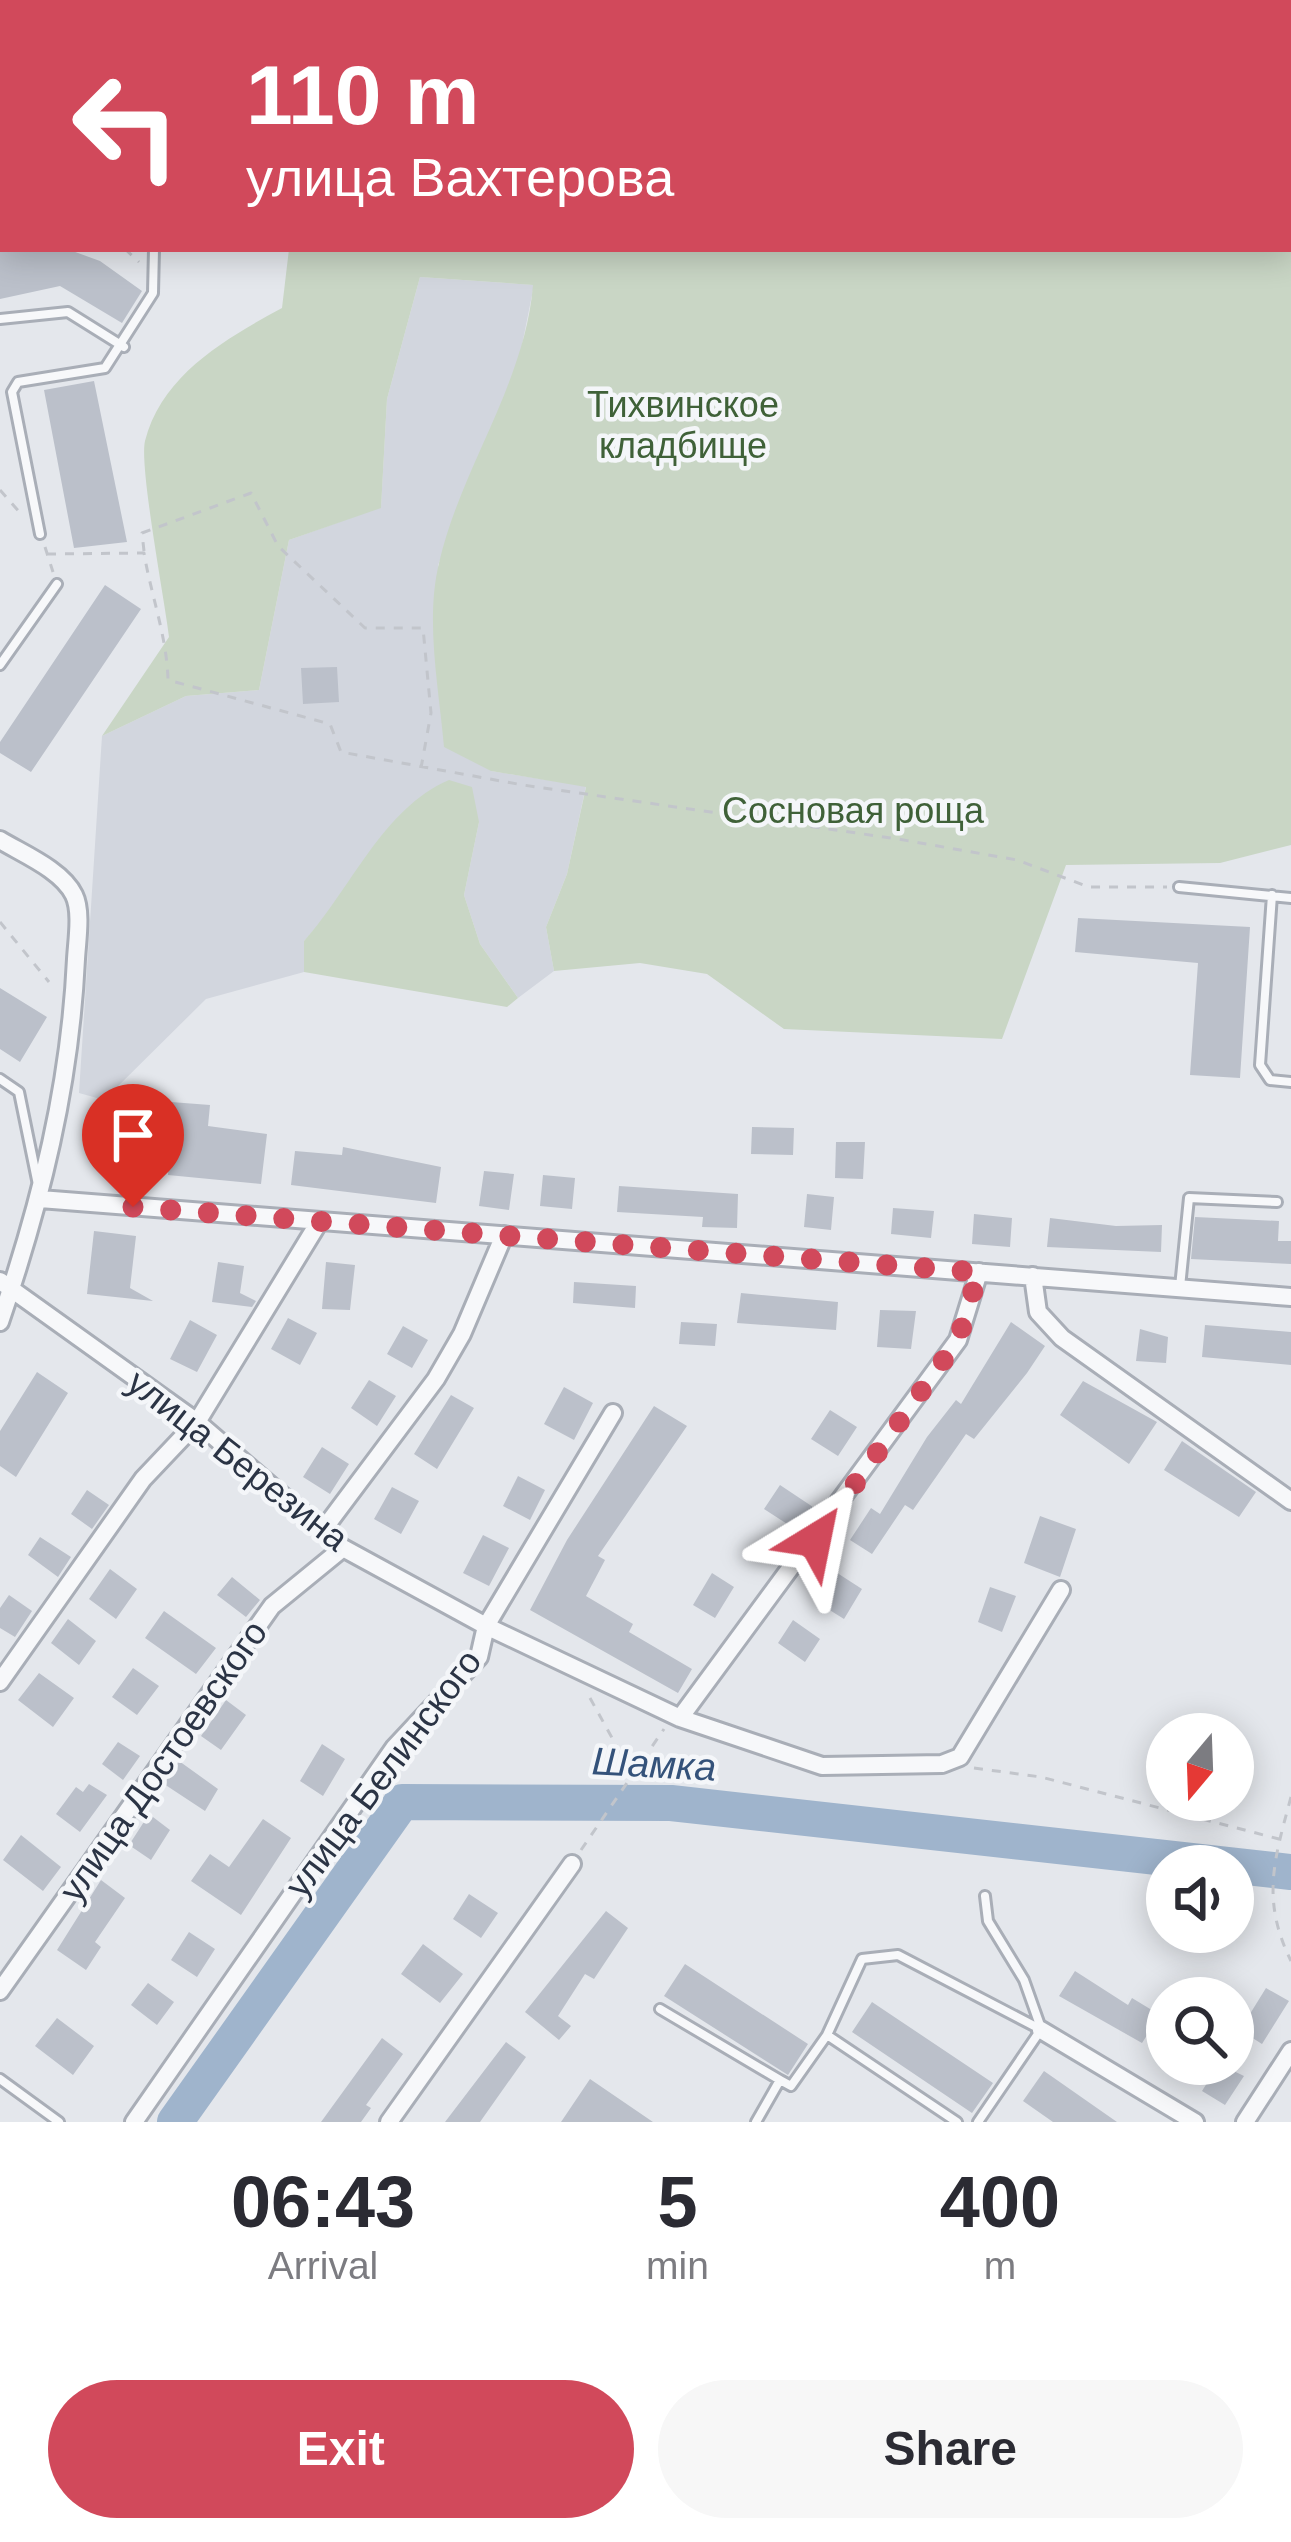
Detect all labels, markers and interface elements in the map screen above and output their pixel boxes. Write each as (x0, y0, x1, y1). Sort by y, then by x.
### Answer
icon: left (48, 48, 204, 204)
text: 110 m (246, 48, 480, 142)
text: улица Вахтерова (246, 147, 674, 207)
park label: Тихвинское кладбище (587, 384, 779, 466)
park label: Сосновая роща (722, 790, 985, 831)
pin (82, 1084, 184, 1207)
icon: arrive (100, 1102, 166, 1168)
street label: улица Березина (120, 1361, 357, 1559)
position arrow (752, 1477, 878, 1603)
street label: улица Достоевского (51, 1613, 275, 1909)
street label: улица Белинского (277, 1641, 489, 1905)
north arrow (1146, 1713, 1254, 1821)
map controls (1146, 1713, 1254, 2085)
water label: Шамка (591, 1739, 717, 1789)
button: sound (1146, 1845, 1254, 1953)
button: search (1146, 1977, 1254, 2085)
text: 06:43 (231, 2162, 415, 2242)
text: 5 (657, 2162, 698, 2242)
text: 400 (940, 2162, 1060, 2242)
text: Arrival (268, 2244, 378, 2287)
text: min (646, 2244, 709, 2287)
text: m (984, 2244, 1016, 2287)
button: Exit (48, 2380, 634, 2518)
button: Share (658, 2380, 1243, 2518)

